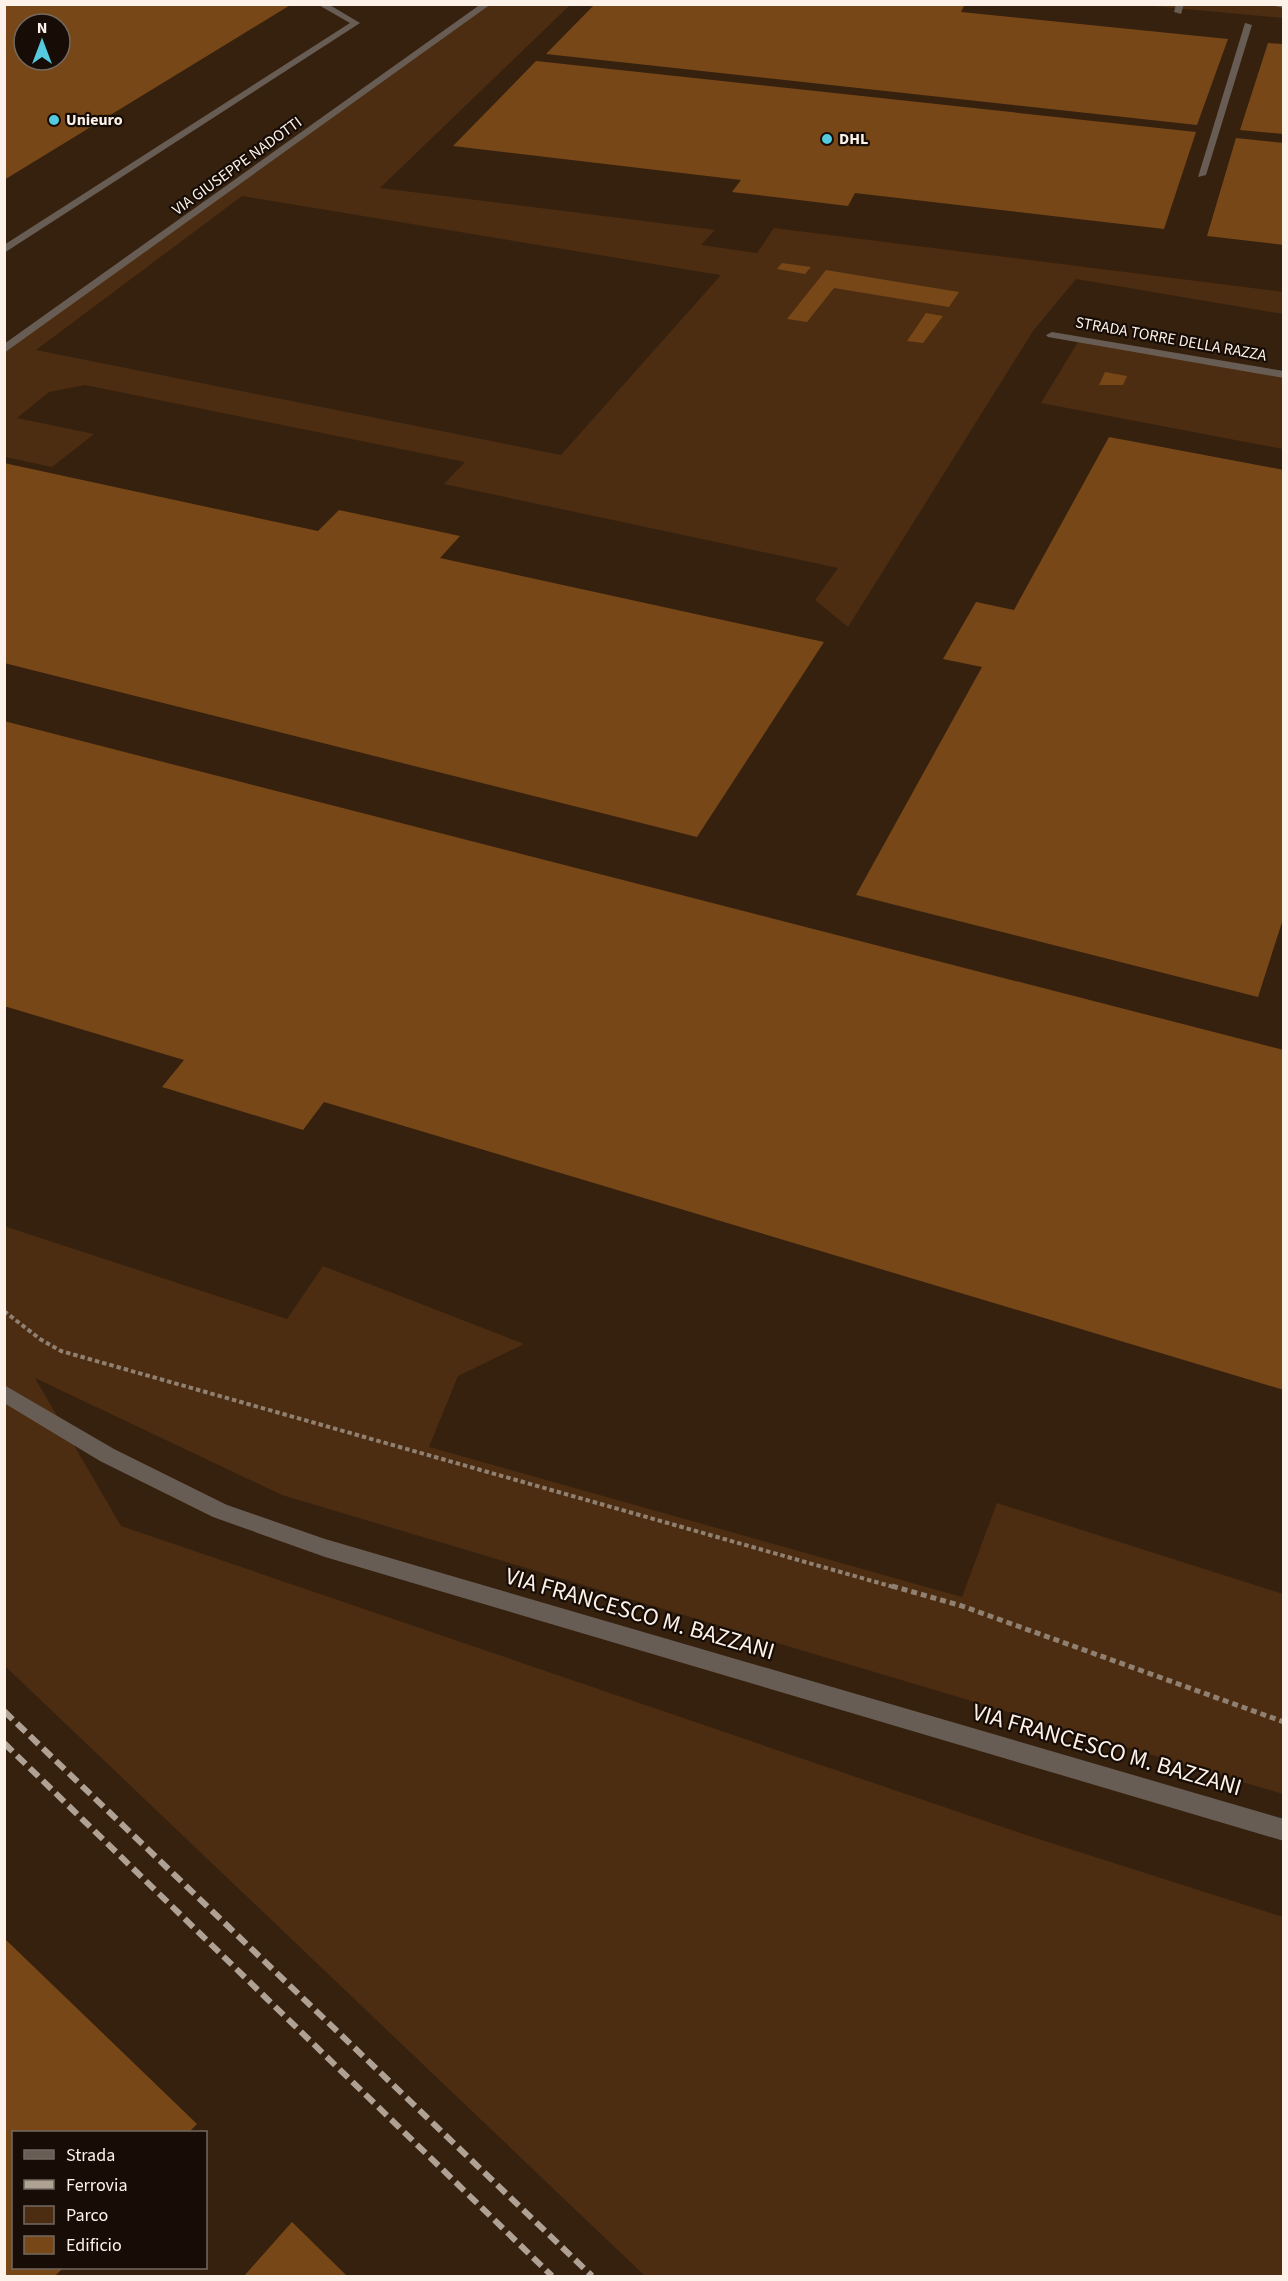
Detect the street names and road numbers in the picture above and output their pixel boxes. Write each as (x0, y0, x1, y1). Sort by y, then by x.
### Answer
street label: VIA GIUSEPPE NADOTTI (168, 111, 306, 221)
street label: STRADA TORRE DELLA RAZZA (1074, 311, 1269, 367)
street label: VIA FRANCESCO M. BAZZANI (501, 1559, 779, 1669)
street label: VIA FRANCESCO M. BAZZANI (968, 1695, 1246, 1805)

